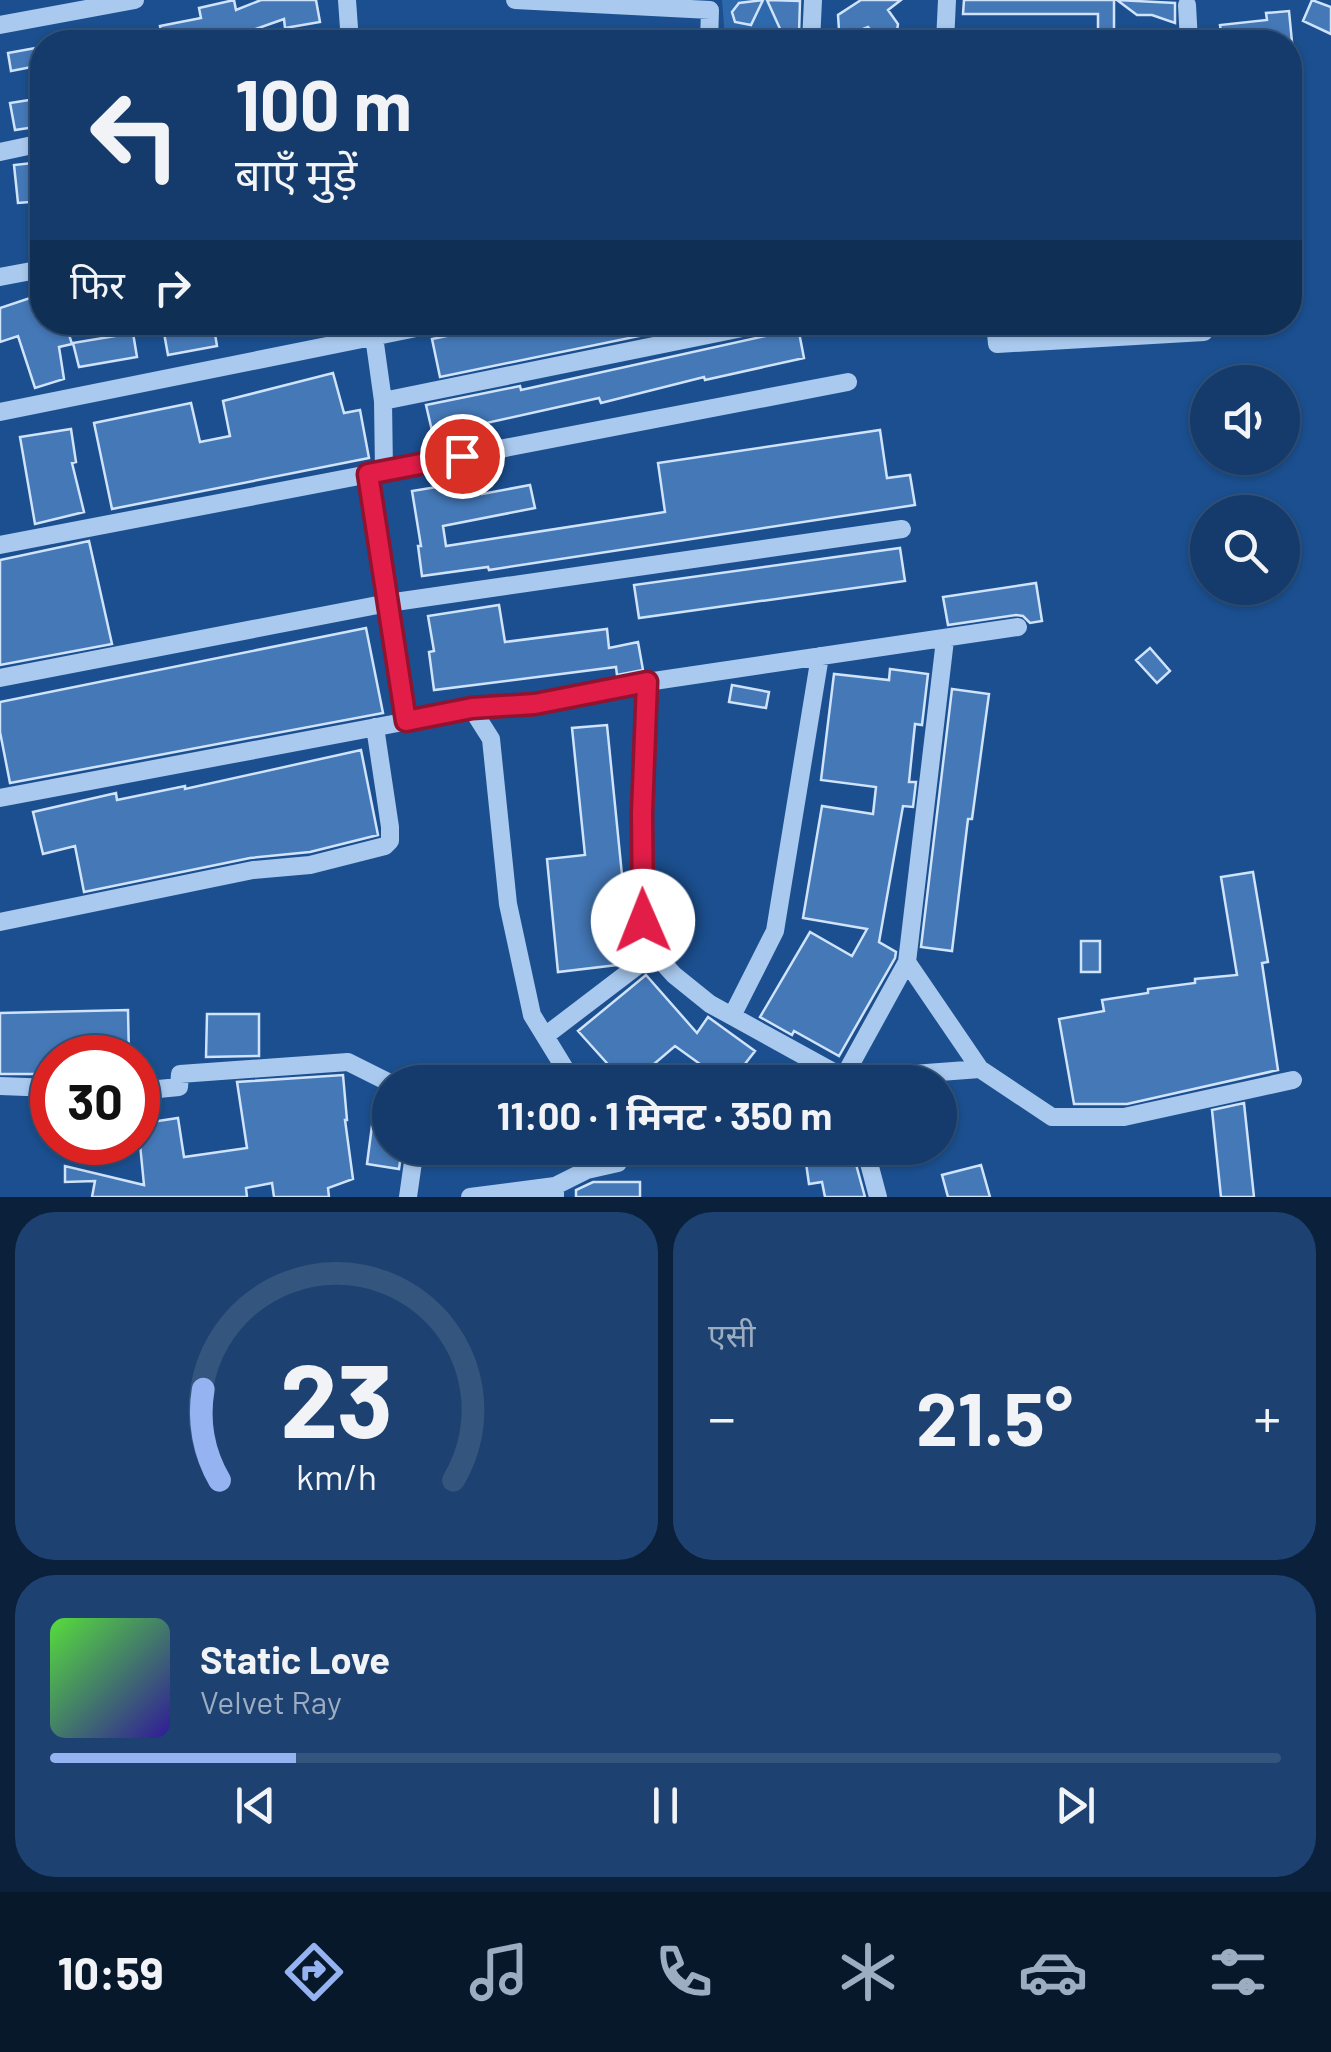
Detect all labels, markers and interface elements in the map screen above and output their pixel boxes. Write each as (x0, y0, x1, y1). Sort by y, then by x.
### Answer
text: 100 m (235, 61, 412, 145)
icon: left (70, 70, 200, 200)
text: बाएँ मुड़ें (235, 146, 357, 200)
icon: right (145, 260, 200, 315)
text: फिर (70, 261, 125, 307)
map controls (1190, 365, 1300, 605)
button: sound (1190, 365, 1300, 475)
pin (420, 414, 505, 499)
icon: arrive (435, 429, 490, 484)
button: search (1190, 495, 1300, 605)
position arrow (591, 869, 695, 973)
speed limit sign: 30 (30, 1035, 160, 1165)
text: 11:00 · 1 मिनट · 350 m (497, 1092, 832, 1138)
text: एसी (708, 1315, 756, 1353)
text: 23 (280, 1334, 393, 1459)
text: 21.5° (916, 1371, 1073, 1461)
text: − (708, 1383, 736, 1449)
text: + (1253, 1383, 1281, 1449)
text: km/h (296, 1454, 377, 1497)
text: Static Love (200, 1636, 390, 1682)
text: Velvet Ray (200, 1682, 342, 1720)
icon: previous (228, 1778, 283, 1833)
icon: pause (638, 1778, 693, 1833)
icon: next (1048, 1778, 1103, 1833)
icon: directions (279, 1937, 349, 2007)
icon: music (464, 1937, 534, 2007)
icon: phone (649, 1937, 719, 2007)
icon: climate (833, 1937, 903, 2007)
icon: car (1018, 1937, 1088, 2007)
icon: filters (1203, 1937, 1273, 2007)
text: 10:59 (57, 1945, 164, 1999)

